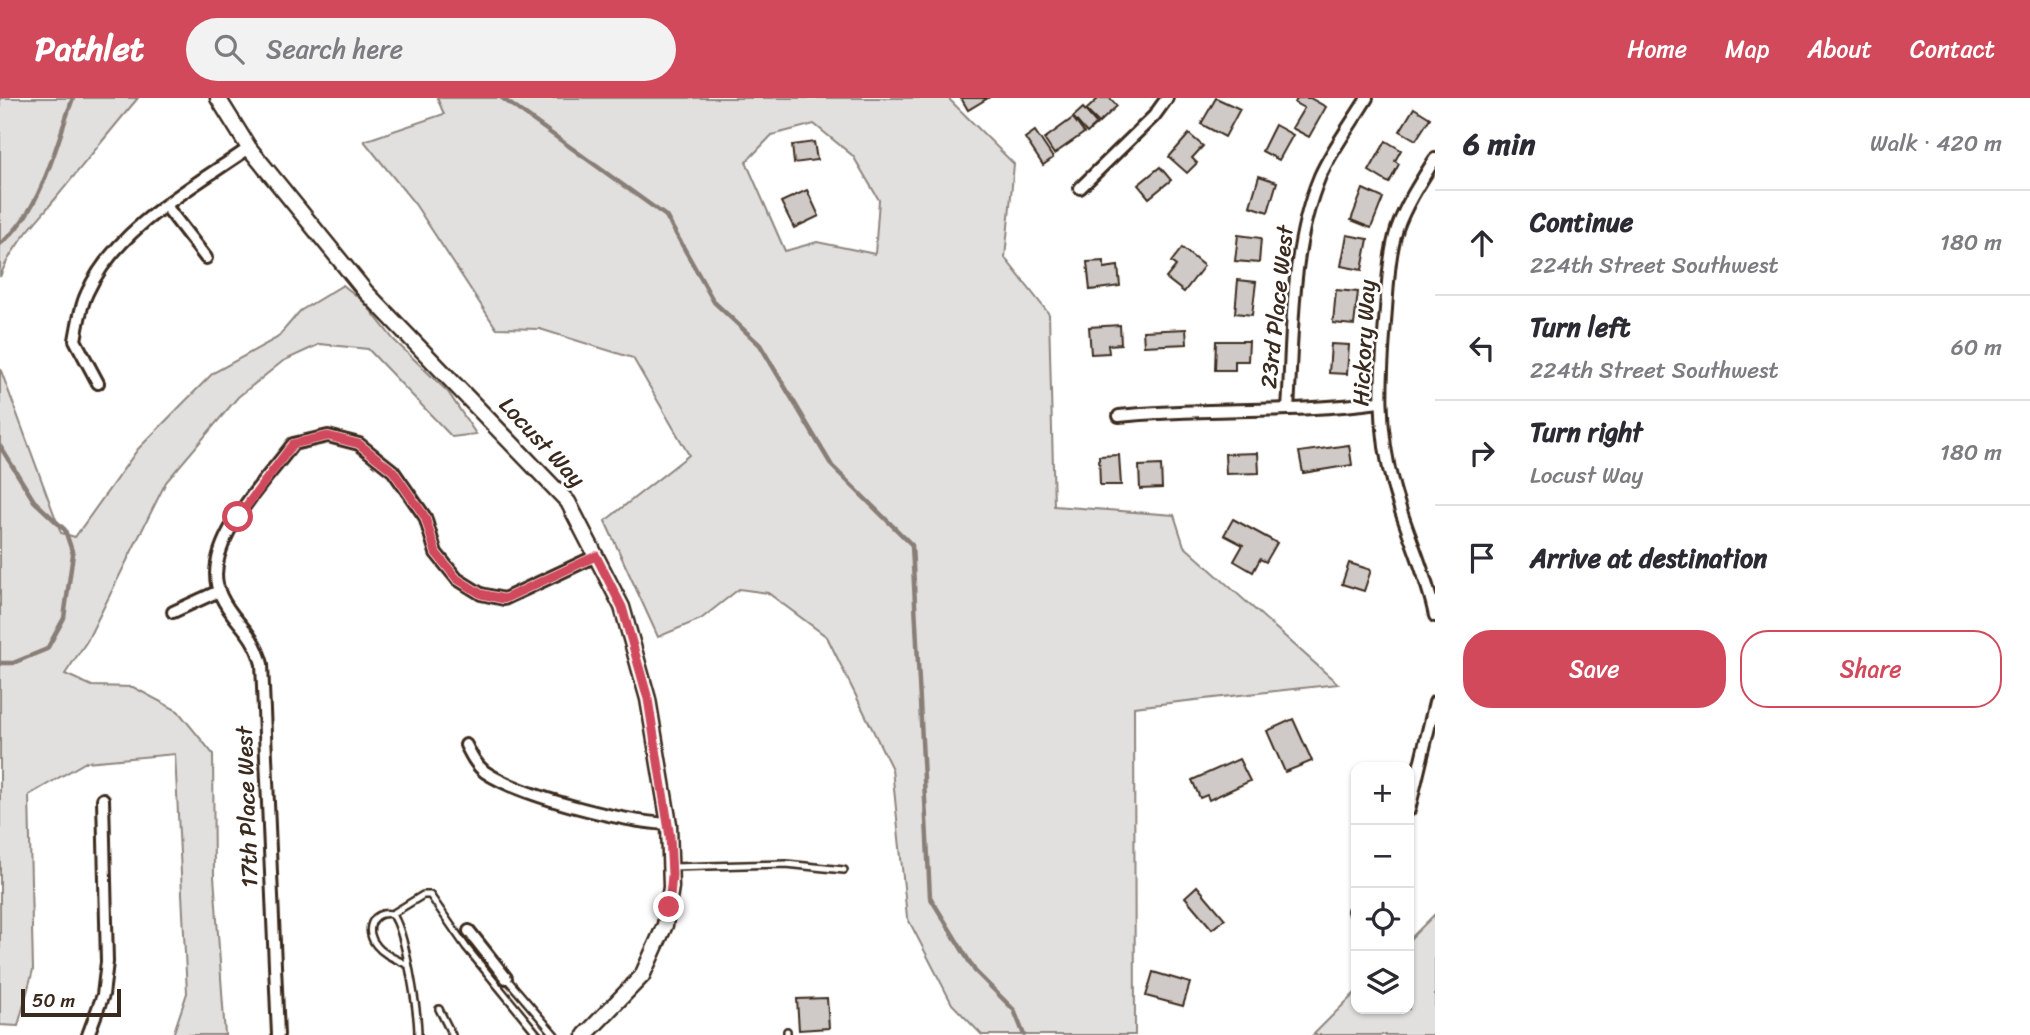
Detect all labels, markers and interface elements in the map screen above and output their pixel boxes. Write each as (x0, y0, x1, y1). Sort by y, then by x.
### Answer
search box (186, 18, 676, 81)
text: Pathlet (35, 20, 144, 78)
text: Search here (266, 26, 403, 72)
text: Home (1627, 28, 1687, 70)
text: Map (1725, 28, 1769, 70)
text: About (1807, 28, 1872, 70)
text: Contact (1910, 28, 1995, 70)
icon: search (210, 30, 248, 68)
text: 6 min (1463, 117, 1535, 171)
text: Walk · 420 m (1870, 123, 2002, 164)
text: Continue (1530, 199, 1633, 245)
street label: 23rd Place West (1248, 222, 1306, 391)
text: 180 m (1940, 222, 2002, 263)
icon: ahead (1463, 224, 1501, 262)
text: 224th Street Southwest (1530, 245, 1779, 286)
street label: Hickory Way (1340, 279, 1388, 407)
text: Turn left (1530, 304, 1630, 350)
text: 60 m (1951, 327, 2002, 368)
icon: left (1463, 329, 1501, 367)
text: 224th Street Southwest (1530, 350, 1779, 391)
street label: Locust Way (488, 387, 596, 497)
text: Turn right (1530, 409, 1643, 455)
text: 180 m (1940, 432, 2002, 473)
icon: right (1463, 434, 1501, 472)
text: Locust Way (1530, 455, 1643, 496)
route start (222, 501, 253, 532)
text: Arrive at destination (1530, 535, 1767, 581)
icon: arrive (1463, 539, 1501, 577)
button: Save (1463, 630, 1726, 708)
button: Share (1740, 630, 2002, 708)
street label: 17th Place West (224, 724, 270, 888)
map controls (1351, 762, 1414, 1014)
button: + (1351, 762, 1414, 825)
button: − (1351, 825, 1414, 888)
button: locate (1351, 888, 1414, 951)
route end (653, 891, 684, 922)
button: layers (1351, 951, 1414, 1014)
text: 50 m (32, 984, 75, 1017)
scale bar (21, 986, 121, 1018)

